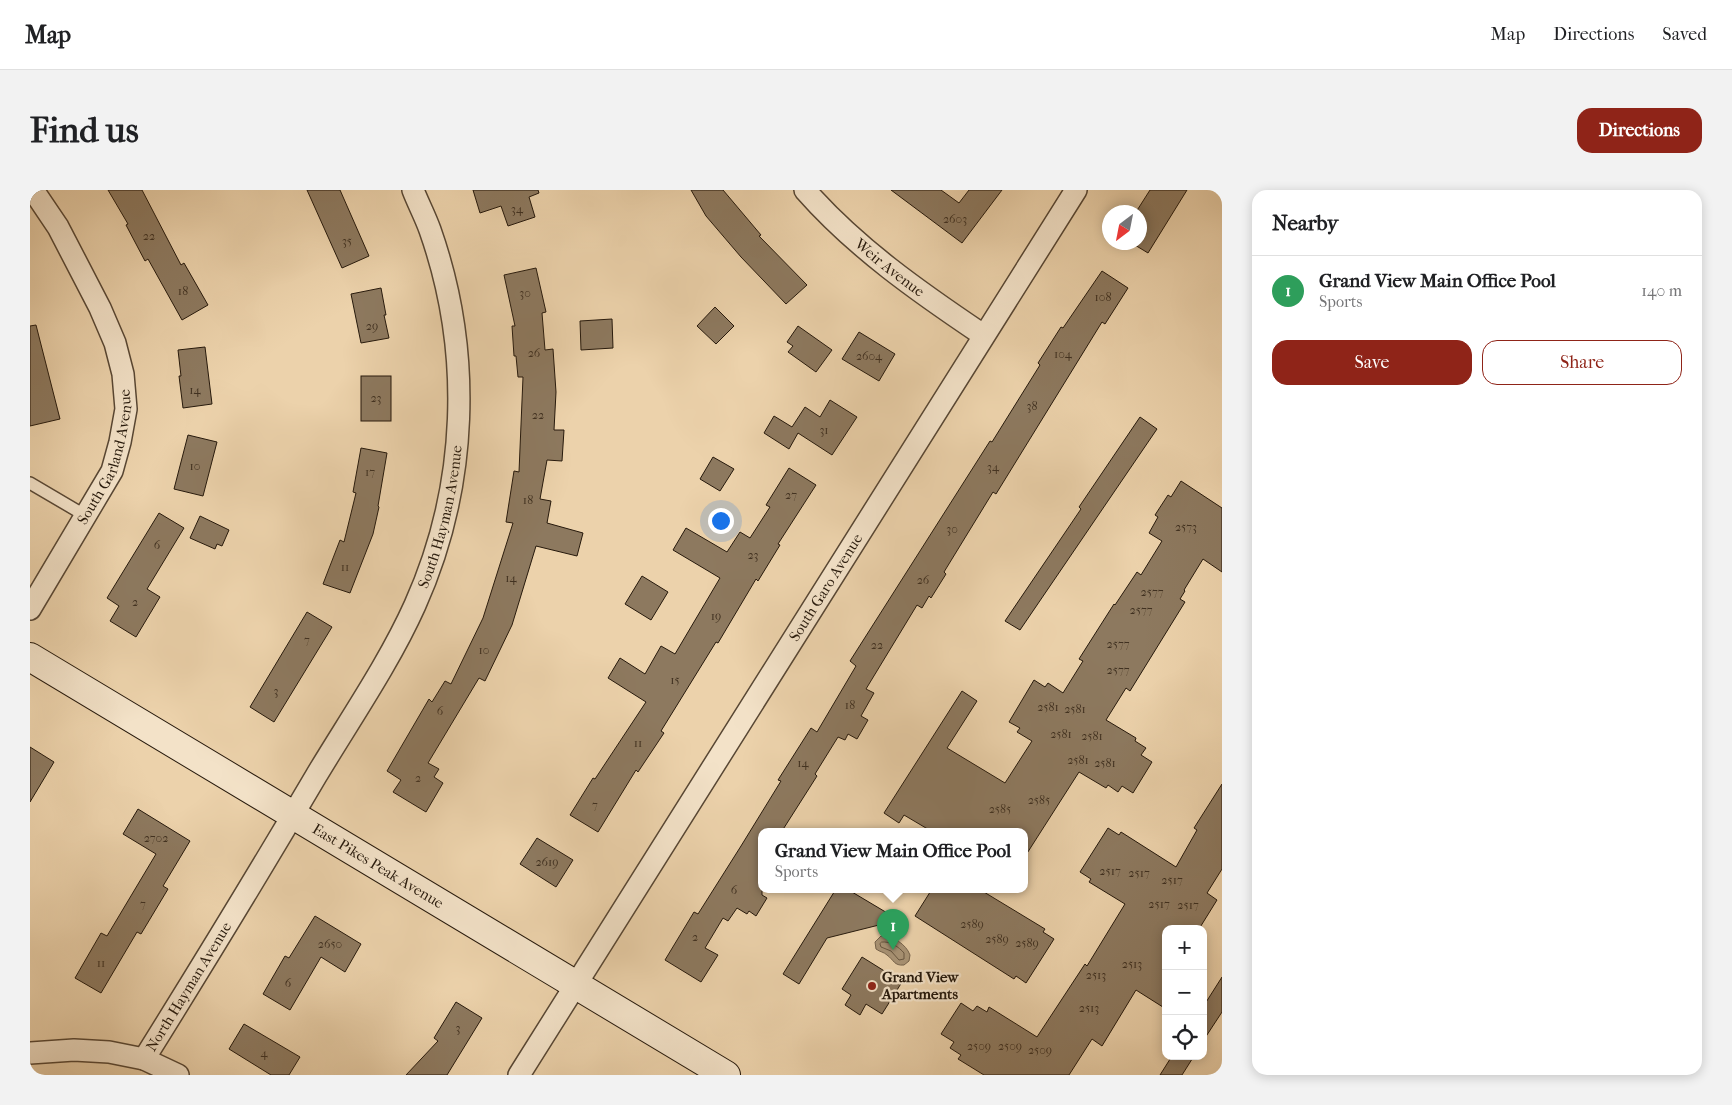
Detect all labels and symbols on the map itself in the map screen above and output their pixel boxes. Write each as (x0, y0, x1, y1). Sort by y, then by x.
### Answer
house number: 34 (511, 202, 524, 216)
north arrow (1102, 205, 1147, 250)
house number: 2603 (943, 212, 967, 226)
house number: 22 (143, 229, 155, 243)
house number: 35 (342, 234, 352, 248)
street label: Weir Avenue (850, 234, 928, 301)
house number: 18 (178, 284, 188, 298)
house number: 30 (519, 286, 531, 300)
house number: 108 (1095, 290, 1111, 304)
house number: 29 (366, 319, 378, 333)
house number: 26 (528, 346, 541, 360)
house number: 104 (1054, 347, 1073, 361)
house number: 2604 (856, 349, 883, 363)
house number: 14 (189, 383, 202, 397)
street label: South Garland Avenue (73, 388, 136, 528)
house number: 23 (370, 391, 382, 405)
house number: 38 (1027, 399, 1037, 413)
house number: 22 (532, 408, 544, 422)
house number: 31 (819, 423, 829, 437)
street label: South Hayman Avenue (414, 444, 466, 591)
house number: 10 (190, 459, 200, 473)
house number: 34 (987, 460, 1000, 474)
house number: 17 (365, 465, 375, 479)
house number: 27 (785, 488, 797, 502)
house number: 18 (523, 493, 533, 507)
your location (708, 508, 734, 534)
house number: 2573 (1175, 520, 1197, 534)
house number: 30 (946, 522, 958, 536)
street label: South Garo Avenue (785, 530, 867, 645)
house number: 6 (154, 538, 161, 552)
house number: 23 (747, 548, 759, 562)
house number: 11 (341, 560, 349, 574)
house number: 14 (505, 571, 518, 585)
house number: 26 (917, 573, 930, 587)
house number: 2577 (1141, 585, 1164, 599)
house number: 2 (132, 595, 138, 609)
house number: 2577 (1130, 603, 1153, 617)
house number: 19 (711, 609, 721, 623)
house number: 7 (304, 633, 310, 647)
house number: 2577 (1107, 637, 1130, 651)
house number: 22 (871, 638, 883, 652)
house number: 10 (479, 643, 489, 657)
house number: 2577 (1107, 663, 1130, 677)
house number: 15 (670, 673, 680, 687)
house number: 3 (274, 684, 279, 698)
house number: 18 (845, 698, 855, 712)
house number: 2581 (1037, 700, 1059, 714)
house number: 2581 (1064, 702, 1086, 716)
house number: 6 (437, 704, 444, 718)
house number: 2581 (1050, 727, 1072, 741)
house number: 2581 (1081, 729, 1103, 743)
house number: 11 (634, 736, 642, 750)
house number: 2581 (1067, 753, 1089, 767)
house number: 14 (797, 756, 810, 770)
house number: 2581 (1094, 756, 1116, 770)
house number: 2 (415, 771, 421, 785)
house number: 2585 (1028, 793, 1050, 807)
house number: 7 (592, 798, 598, 812)
house number: 2585 (989, 802, 1011, 816)
street label: East Pikes Peak Avenue (309, 820, 447, 913)
house number: 2702 (144, 831, 168, 845)
house number: 2619 (535, 855, 559, 869)
house number: 2517 (1099, 864, 1121, 878)
house number: 2517 (1128, 866, 1150, 880)
house number: 2517 (1161, 873, 1183, 887)
house number: 6 (731, 883, 738, 897)
house number: 7 (140, 897, 146, 911)
house number: 2517 (1148, 897, 1170, 911)
house number: 2517 (1177, 898, 1199, 912)
pin: 1 (877, 909, 909, 950)
house number: 2589 (960, 917, 984, 931)
street label: North Hayman Avenue (142, 918, 236, 1055)
house number: 2 (692, 930, 698, 944)
house number: 2589 (985, 932, 1009, 946)
house number: 2589 (1015, 936, 1039, 950)
house number: 2650 (318, 937, 342, 951)
house number: 11 (97, 956, 105, 970)
house number: 2513 (1122, 957, 1142, 971)
place label: Grand View Apartments (881, 968, 959, 1003)
house number: 2513 (1086, 968, 1106, 982)
house number: 6 (285, 976, 292, 990)
marker: Grand View Apartments (866, 980, 878, 992)
house number: 2513 (1079, 1001, 1099, 1015)
house number: 3 (456, 1021, 461, 1035)
house number: 2509 (967, 1039, 991, 1053)
house number: 2509 (998, 1039, 1022, 1053)
house number: 2509 (1028, 1043, 1052, 1057)
house number: 4 (260, 1046, 268, 1060)

